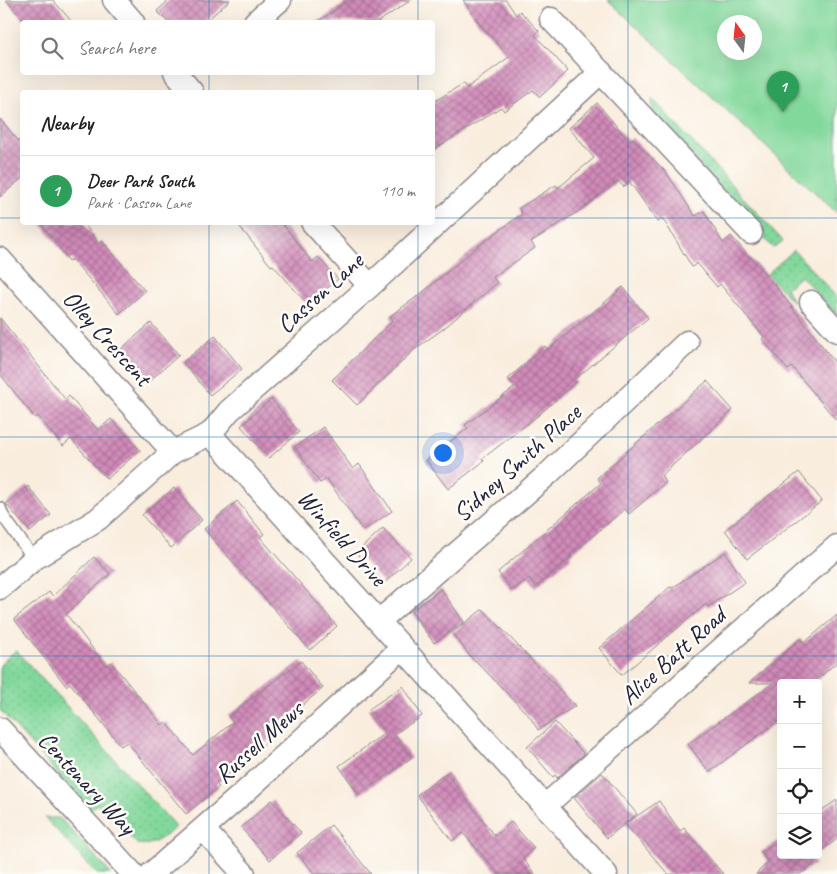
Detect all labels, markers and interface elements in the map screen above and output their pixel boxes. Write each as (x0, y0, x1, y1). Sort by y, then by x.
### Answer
north arrow (717, 15, 762, 60)
search box (20, 20, 435, 75)
icon: search (38, 34, 66, 62)
text: Search here (78, 36, 155, 60)
pin: 1 (767, 71, 799, 112)
text: Nearby (40, 110, 93, 136)
text: Deer Park South (87, 169, 195, 193)
text: 1 (52, 181, 60, 201)
text: 110 m (381, 181, 415, 201)
text: Park · Casson Lane (87, 193, 191, 213)
street label: Casson Lane (270, 244, 372, 340)
street label: Olley Crescent (55, 283, 160, 395)
street label: Sidney Smith Place (446, 396, 589, 529)
your location (430, 440, 456, 466)
street label: Winfield Drive (290, 483, 395, 594)
street label: Alice Batt Road (613, 597, 736, 712)
map controls (777, 679, 822, 859)
button: + (777, 679, 822, 724)
street label: Russell Mews (208, 692, 312, 790)
button: − (777, 724, 822, 769)
street label: Centenary Way (31, 725, 145, 843)
button: locate (777, 769, 822, 814)
button: layers (777, 814, 822, 859)

